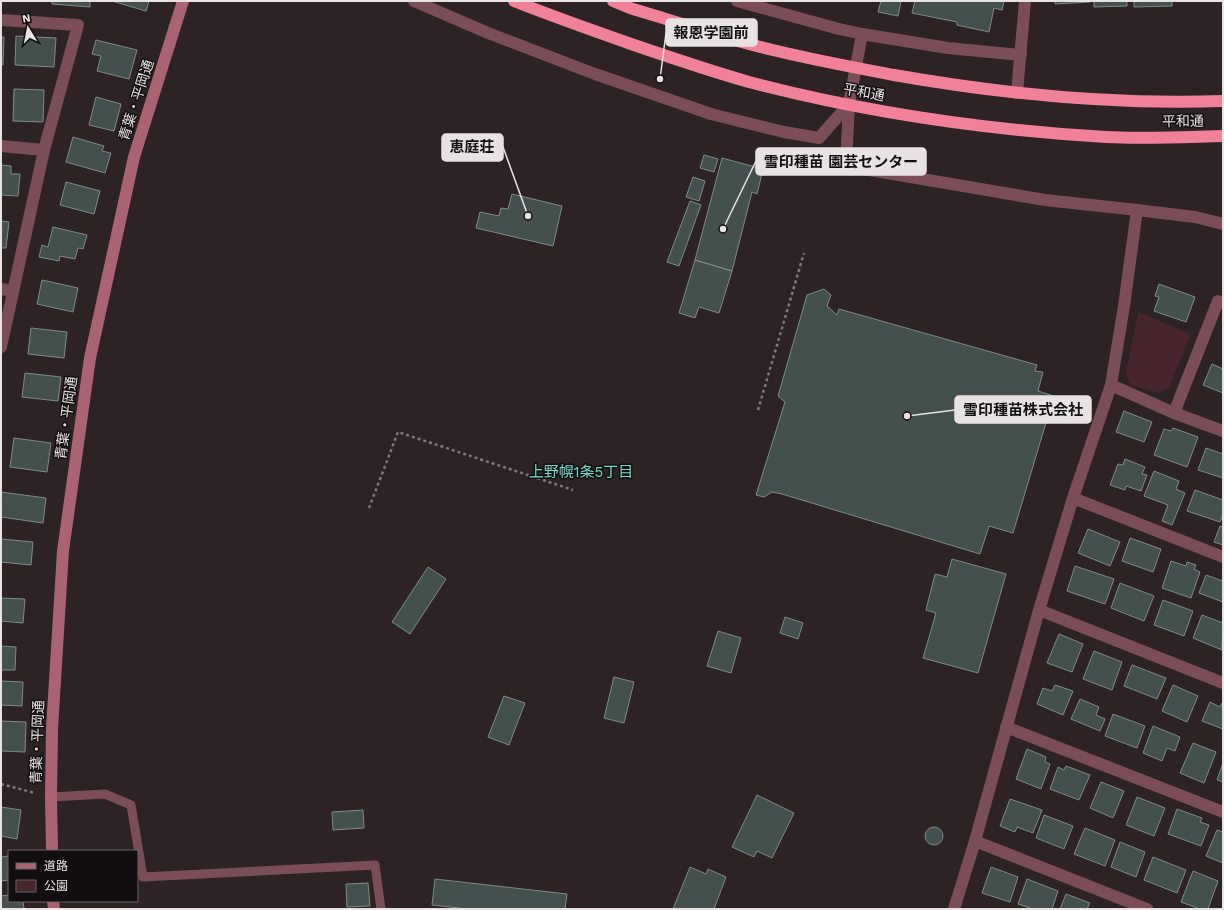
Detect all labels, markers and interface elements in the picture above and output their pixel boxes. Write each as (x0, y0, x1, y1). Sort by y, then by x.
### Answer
north arrow (8, 8, 48, 48)
text: N (21, 12, 31, 26)
callout: 報恩学園前 (666, 19, 757, 46)
text: 報恩学園前 (673, 24, 749, 42)
street label: 青葉・平岡通 (115, 58, 157, 142)
street label: 平和通 (842, 80, 886, 104)
street label: 平和通 (1162, 113, 1204, 129)
callout: 恵庭荘 (442, 134, 503, 161)
text: 恵庭荘 (449, 138, 495, 156)
callout: 雪印種苗 園芸センター (756, 148, 926, 175)
text: 雪印種苗 園芸センター (764, 153, 918, 171)
street label: 青葉・平岡通 (52, 375, 80, 461)
callout: 雪印種苗株式会社 (955, 396, 1091, 423)
text: 雪印種苗株式会社 (963, 401, 1083, 419)
district label: 上野幌1条5丁目 (529, 463, 633, 481)
street label: 青葉・平岡通 (28, 700, 46, 784)
legend (8, 850, 138, 902)
text: 道路 (44, 859, 68, 873)
text: 公園 (44, 879, 68, 893)

